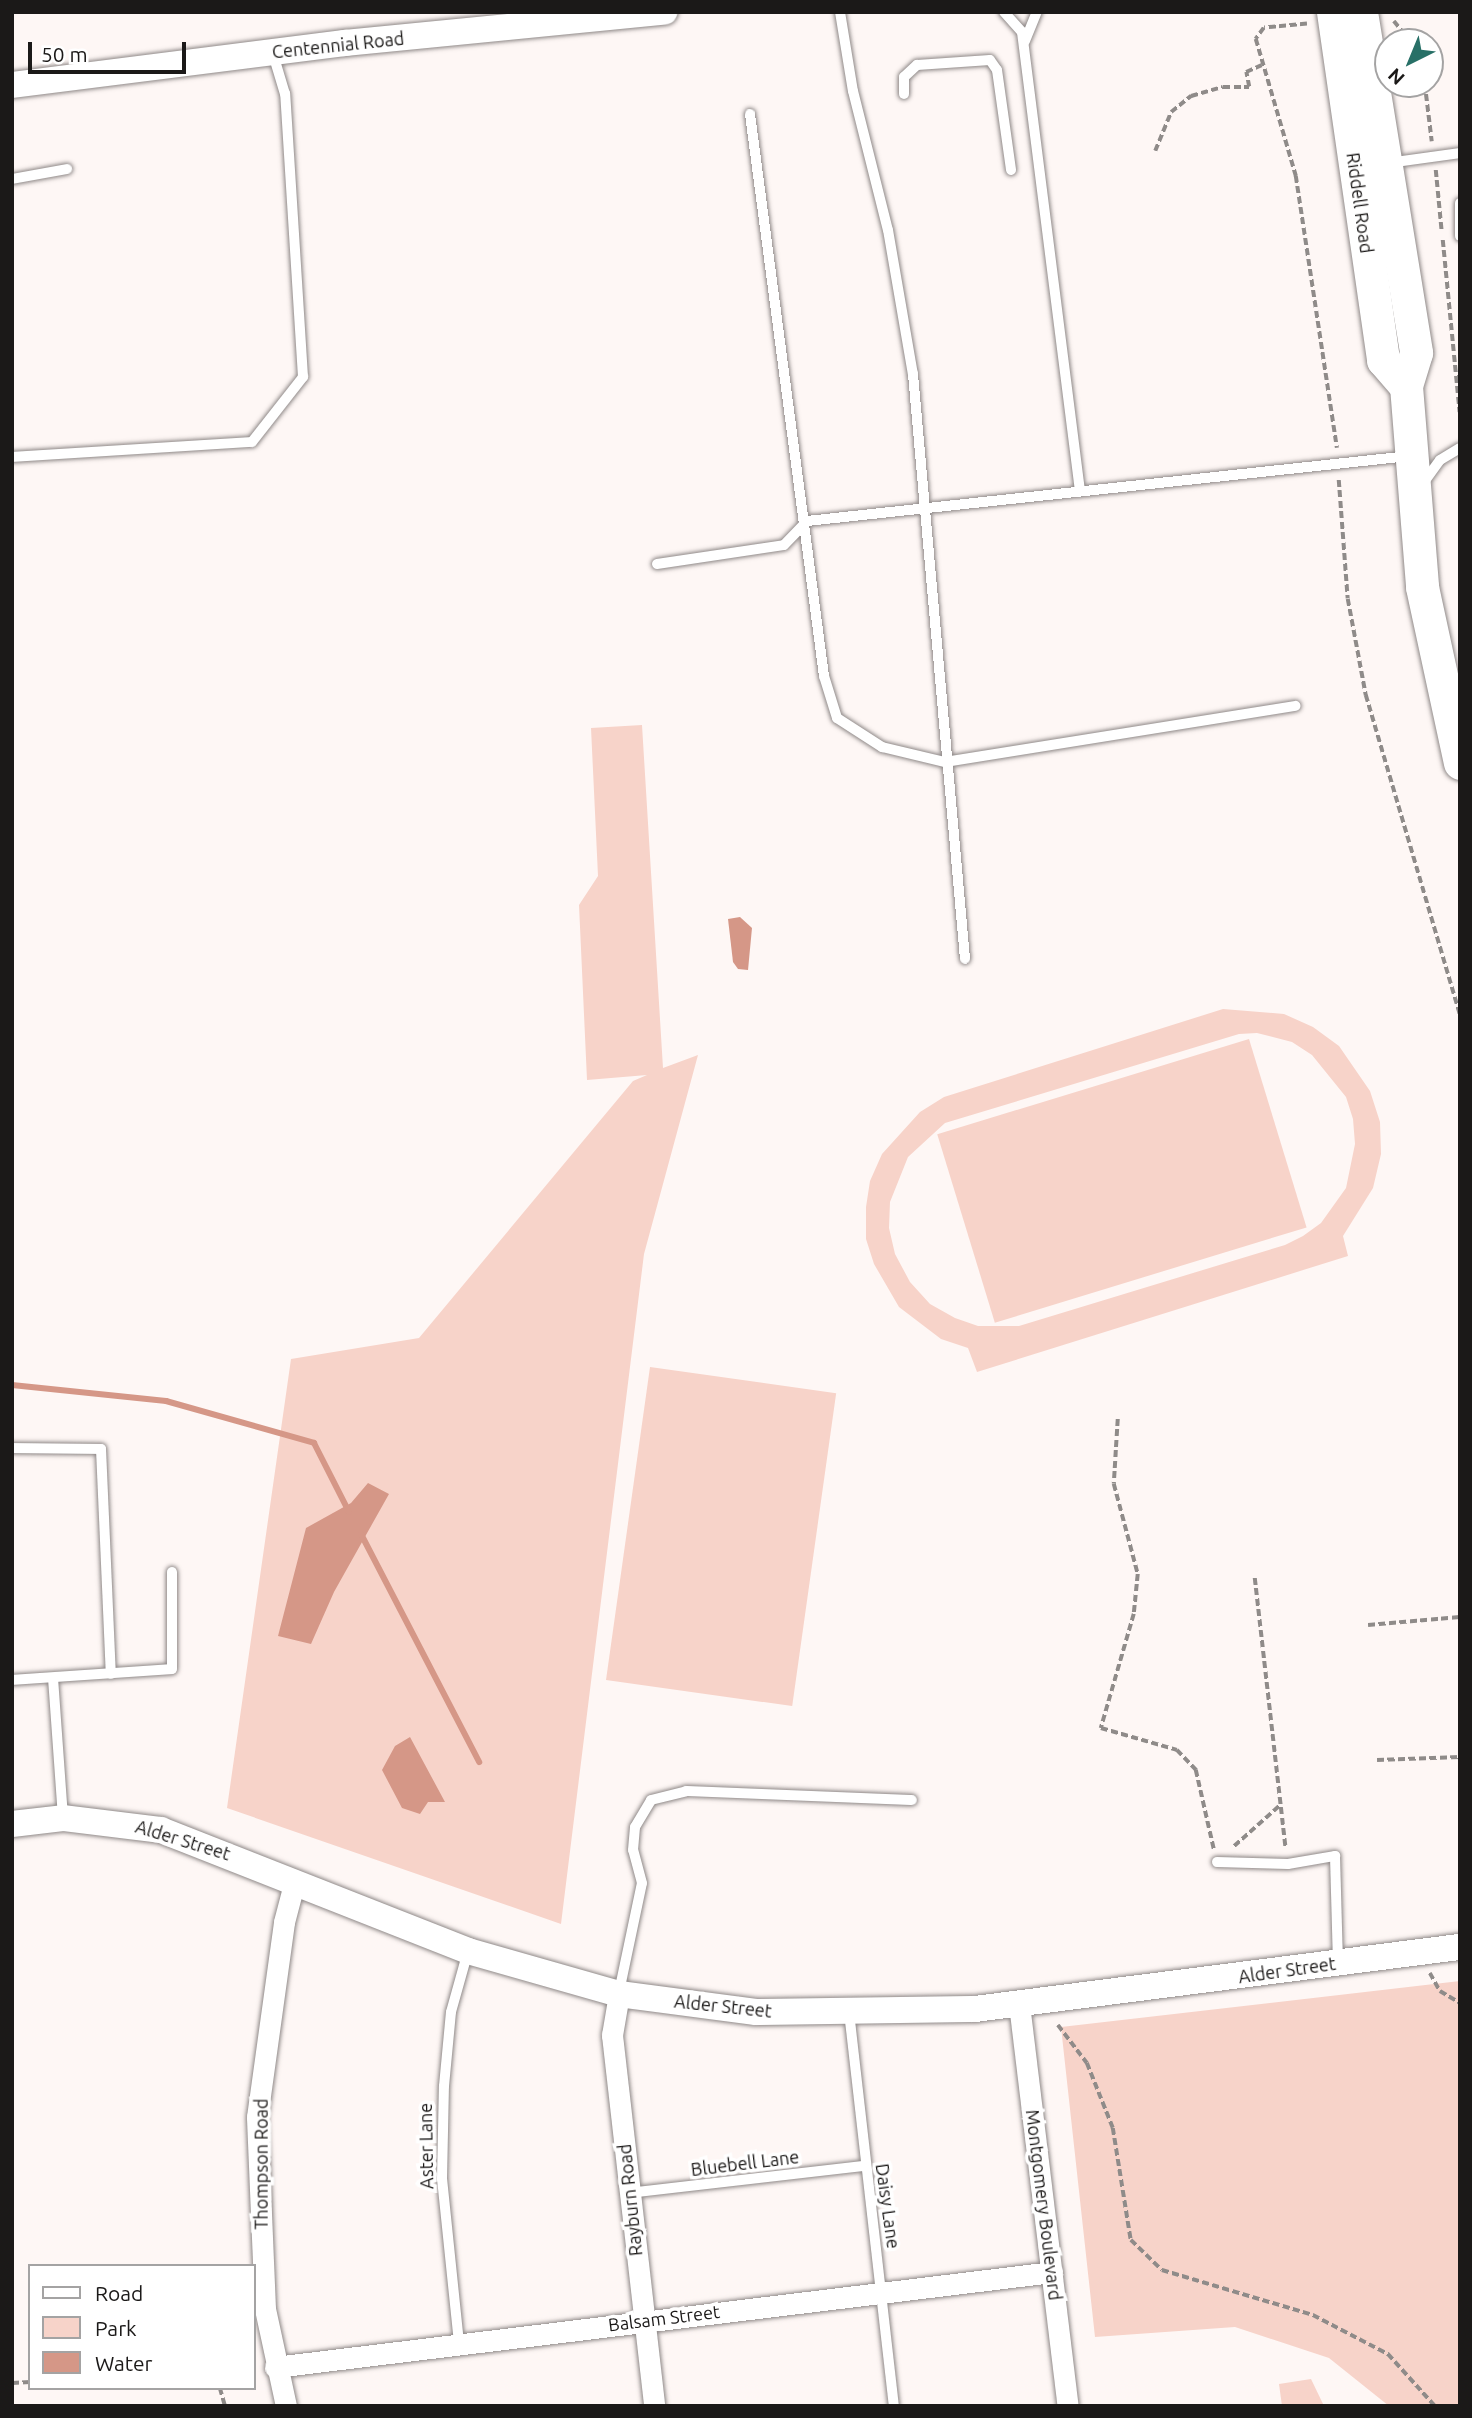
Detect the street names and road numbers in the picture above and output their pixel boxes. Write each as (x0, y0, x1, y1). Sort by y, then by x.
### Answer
street label: Centennial Road (271, 27, 405, 63)
street label: Riddell Road (1342, 151, 1378, 255)
street label: Alder Street (133, 1815, 233, 1865)
street label: Alder Street (1237, 1952, 1337, 1988)
street label: Alder Street (673, 1990, 773, 2022)
street label: Thompson Road (250, 2098, 272, 2230)
street label: Aster Lane (414, 2103, 438, 2189)
street label: Montgomery Boulevard (1022, 2108, 1066, 2302)
street label: Rayburn Road (613, 2143, 647, 2257)
street label: Bluebell Lane (690, 2146, 800, 2180)
street label: Daisy Lane (871, 2162, 905, 2250)
street label: Balsam Street (607, 2300, 721, 2336)

